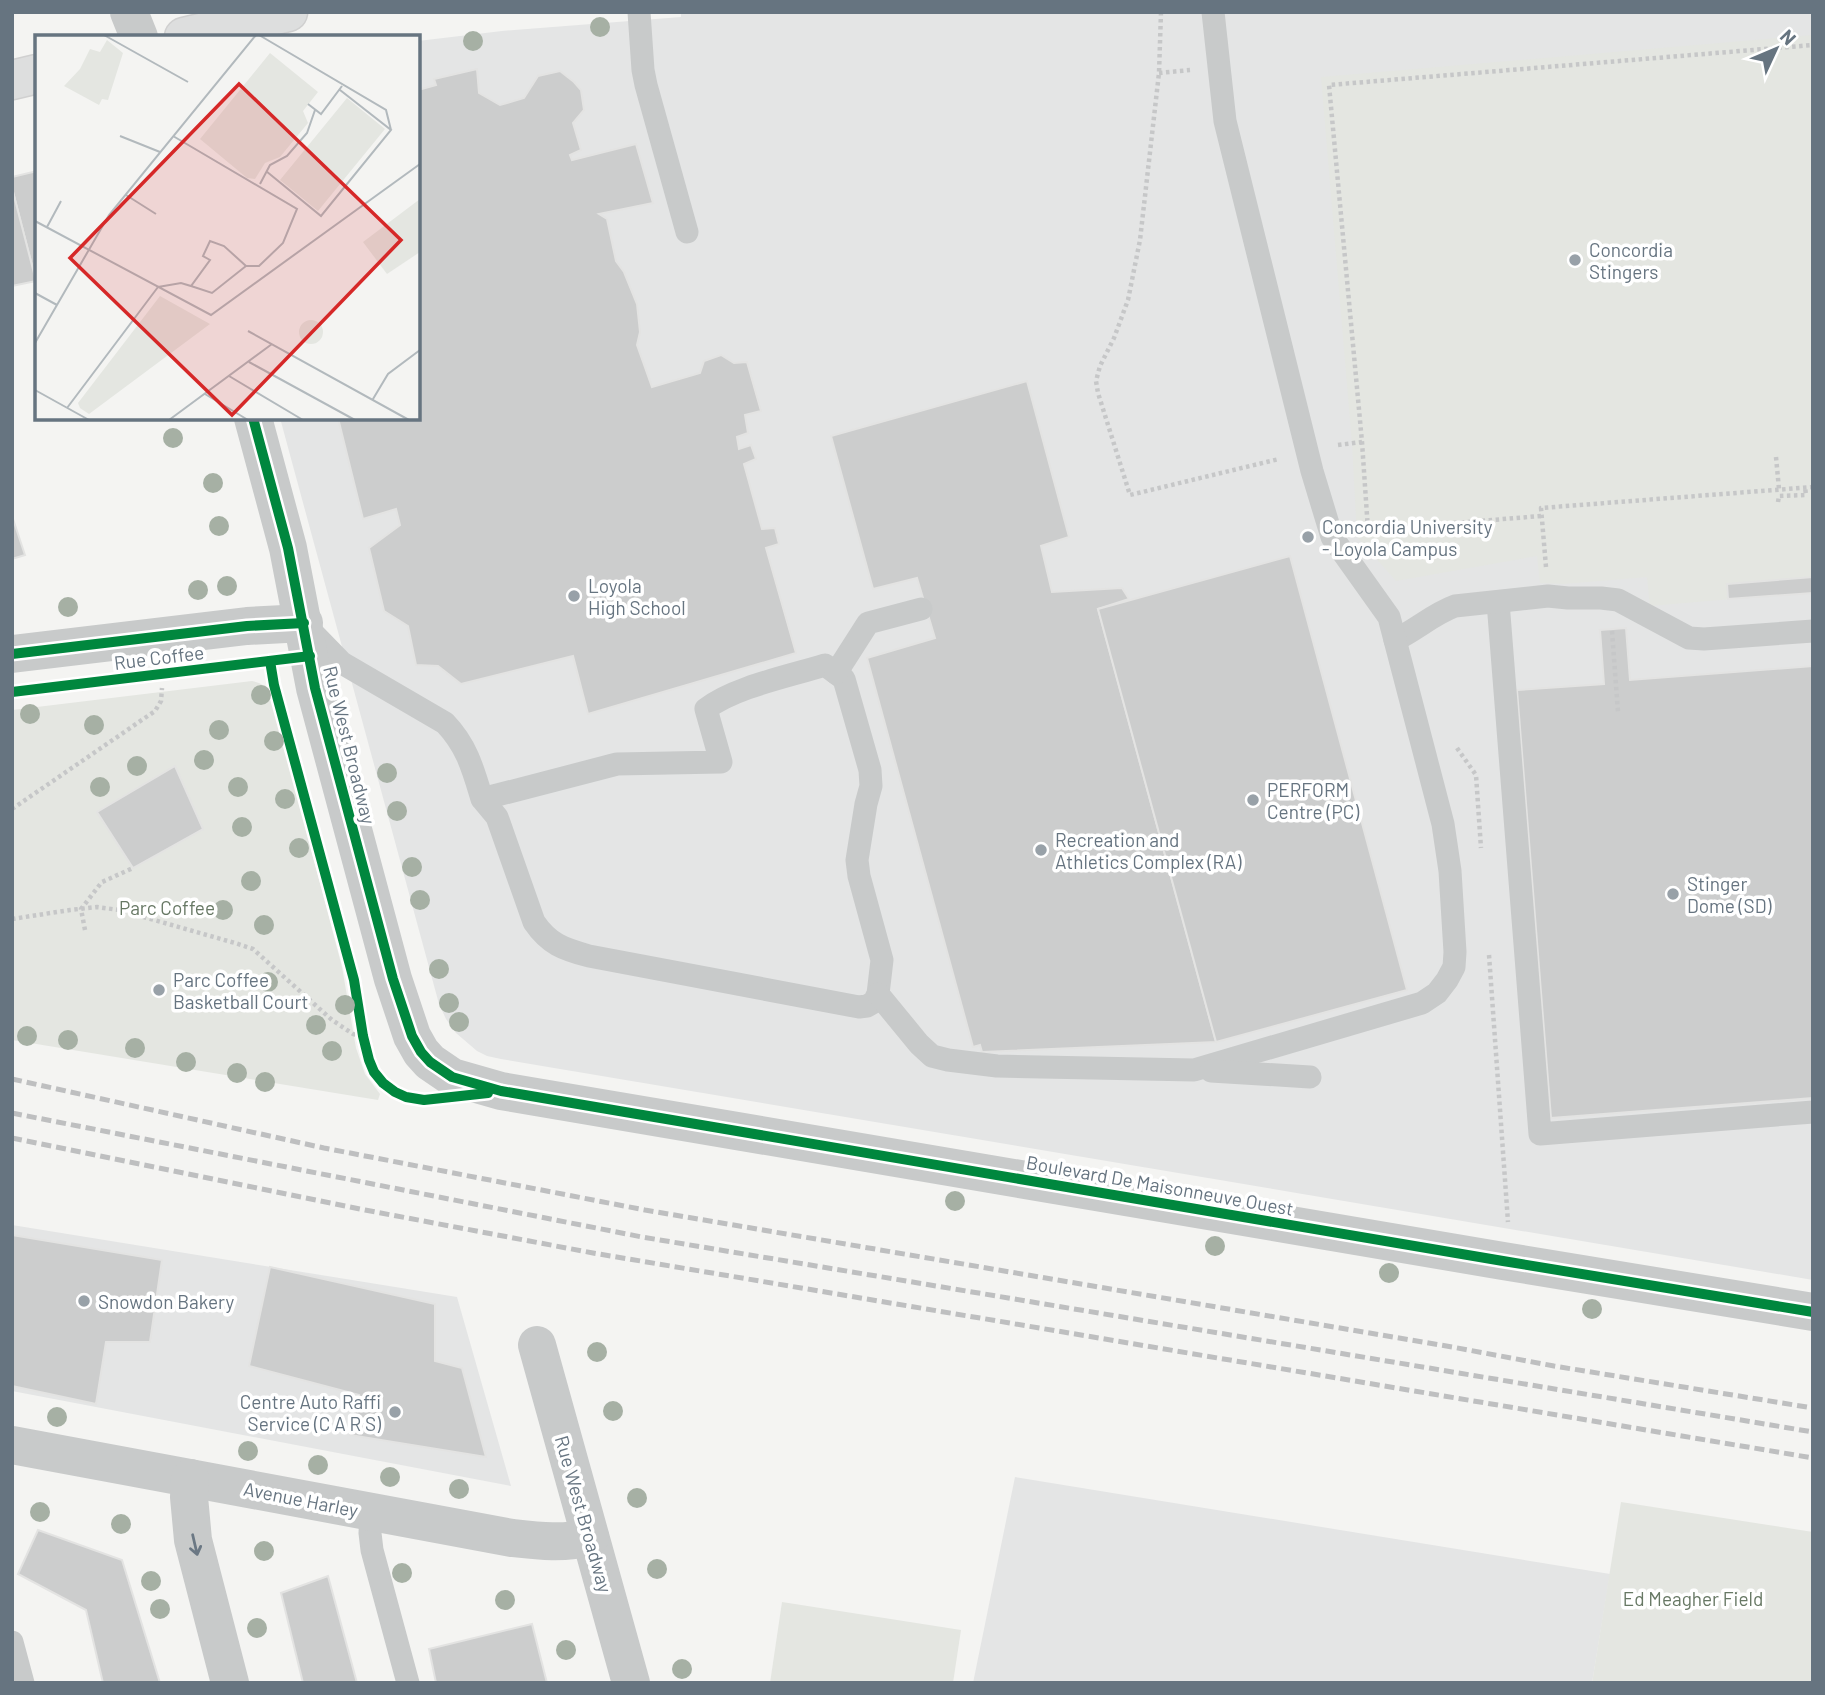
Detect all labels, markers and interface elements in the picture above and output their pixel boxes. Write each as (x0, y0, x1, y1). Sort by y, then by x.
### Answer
north arrow (1741, 14, 1811, 84)
text: N (1776, 24, 1801, 49)
inset map (35, 35, 420, 420)
place label: Concordia Stingers (1589, 238, 1673, 283)
marker: Concordia Stingers (1567, 252, 1583, 268)
place label: Concordia University - Loyola Campus (1322, 515, 1493, 560)
marker: Concordia University - Loyola Campus (1300, 529, 1316, 545)
place label: Loyola High School (588, 574, 686, 619)
marker: Loyola High School (566, 588, 582, 604)
street label: Rue Coffee (113, 640, 205, 674)
street label: Rue West Broadway (319, 663, 381, 827)
place label: PERFORM Centre (PC) (1267, 778, 1360, 823)
marker: PERFORM Centre (PC) (1245, 792, 1261, 808)
place label: Recreation and Athletics Complex (RA) (1055, 828, 1242, 873)
marker: Recreation and Athletics Complex (RA) (1033, 842, 1049, 858)
place label: Stinger Dome (SD) (1687, 872, 1772, 917)
marker: Stinger Dome (SD) (1665, 886, 1681, 902)
park label: Parc Coffee (119, 896, 215, 919)
place label: Parc Coffee Basketball Court (173, 968, 309, 1013)
marker: Parc Coffee Basketball Court (151, 982, 167, 998)
street label: Boulevard De Maisonneuve Ouest (1025, 1150, 1295, 1220)
place label: Snowdon Bakery (98, 1290, 235, 1313)
marker: Snowdon Bakery (76, 1293, 92, 1309)
place label: Centre Auto Raffi Service (C A R S) (240, 1390, 382, 1435)
marker: Centre Auto Raffi Service (C A R S) (387, 1404, 403, 1420)
street label: Rue West Broadway (551, 1433, 617, 1595)
street label: Avenue Harley (242, 1477, 360, 1521)
one-way arrow (188, 1533, 202, 1556)
park label: Ed Meagher Field (1623, 1587, 1763, 1610)

